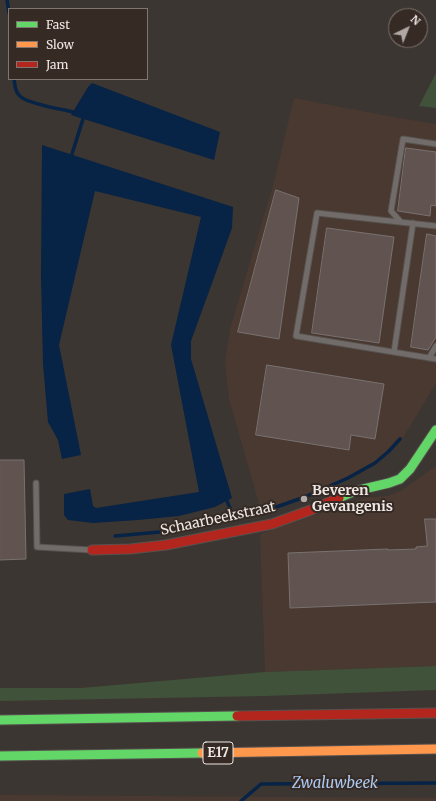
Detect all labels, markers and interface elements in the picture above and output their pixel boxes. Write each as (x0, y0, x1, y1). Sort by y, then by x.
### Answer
legend (8, 8, 148, 80)
north arrow (388, 8, 428, 48)
text: N (408, 12, 423, 28)
text: Fast (46, 17, 70, 32)
text: Slow (46, 37, 74, 52)
text: Jam (46, 57, 68, 72)
place label: Beveren Gevangenis (312, 483, 393, 516)
marker: Beveren Gevangenis (299, 494, 309, 504)
street label: Schaarbeekstraat (159, 499, 277, 539)
road number: E17 (203, 742, 233, 764)
water label: Zwaluwbeek (292, 775, 378, 793)

